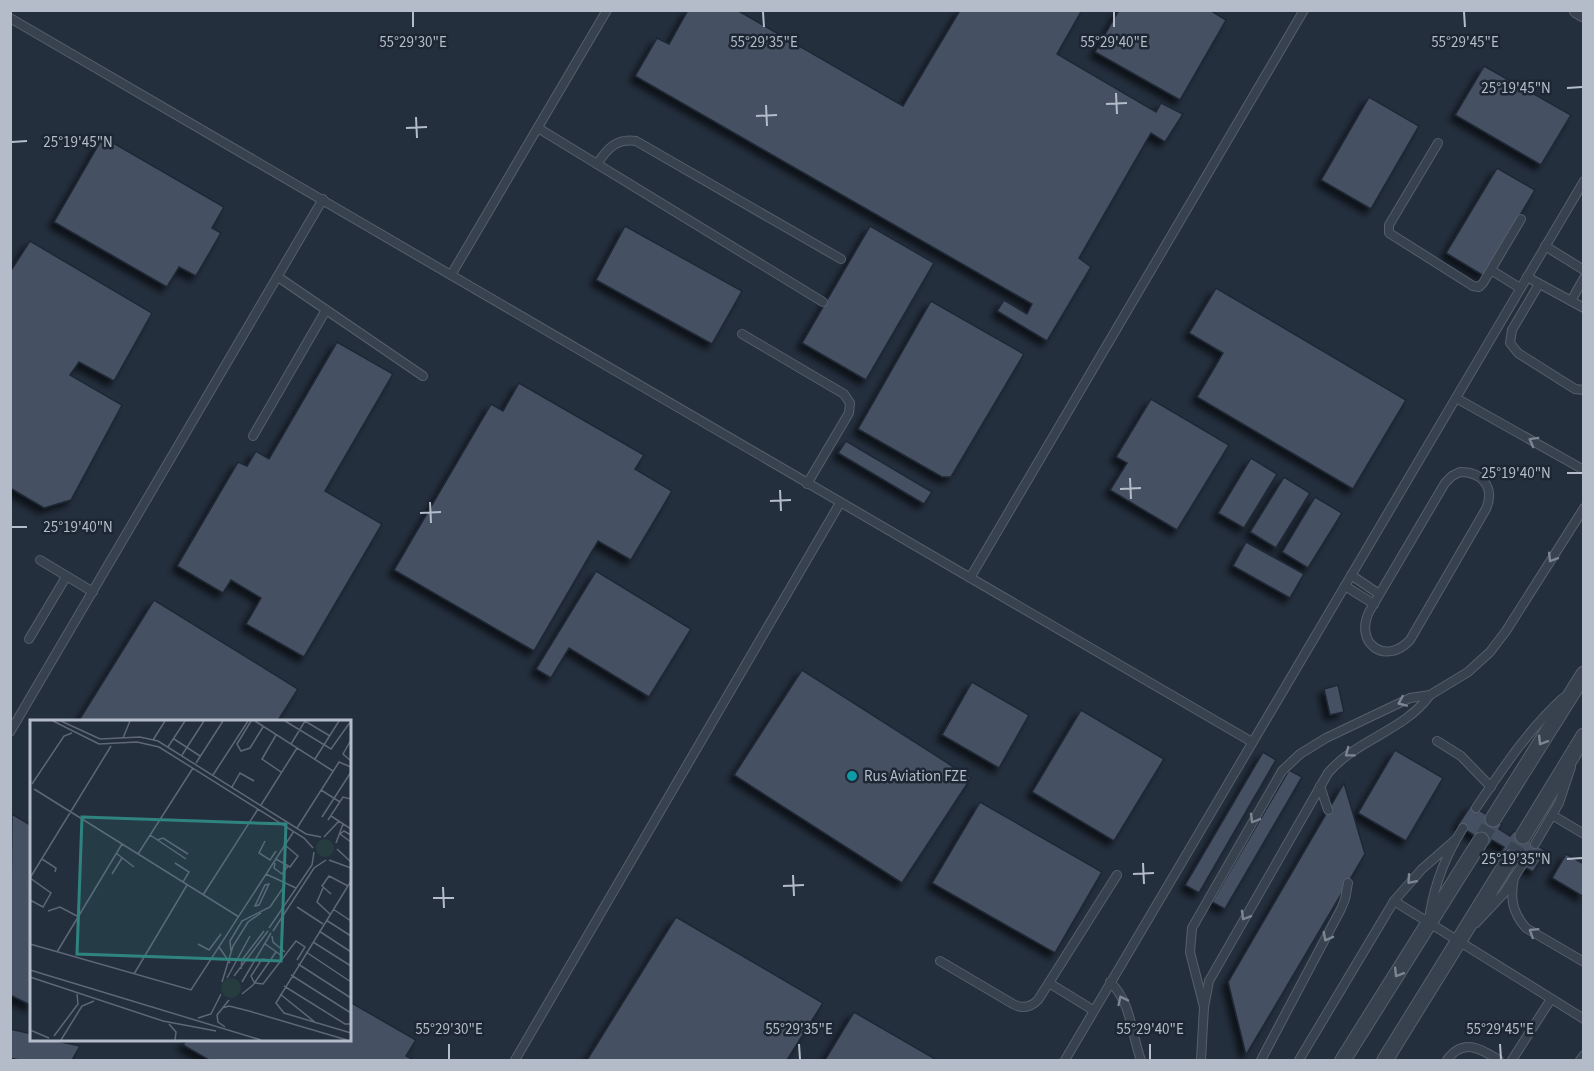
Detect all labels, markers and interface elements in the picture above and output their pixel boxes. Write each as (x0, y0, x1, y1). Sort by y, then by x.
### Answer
text: 55°29'30"E (379, 32, 447, 53)
text: 55°29'35"E (730, 32, 798, 53)
text: 55°29'40"E (1080, 32, 1148, 53)
text: 55°29'45"E (1431, 32, 1499, 53)
text: 25°19'45"N (1481, 78, 1551, 99)
text: 25°19'45"N (43, 132, 113, 153)
one-way arrow (1528, 437, 1539, 449)
text: 25°19'40"N (1481, 463, 1551, 484)
text: 25°19'40"N (43, 517, 113, 538)
one-way arrow (1548, 552, 1560, 562)
one-way arrow (1398, 695, 1409, 707)
inset map (30, 720, 351, 1041)
one-way arrow (1537, 735, 1549, 745)
one-way arrow (1345, 745, 1356, 756)
place label: Rus Aviation FZE (864, 766, 967, 787)
marker: Rus Aviation FZE (845, 769, 859, 783)
one-way arrow (1250, 813, 1262, 823)
text: 25°19'35"N (1481, 849, 1551, 870)
one-way arrow (1407, 873, 1418, 884)
one-way arrow (1241, 910, 1253, 920)
one-way arrow (1529, 929, 1540, 940)
one-way arrow (1323, 930, 1334, 941)
one-way arrow (1394, 966, 1405, 977)
one-way arrow (1118, 995, 1130, 1006)
text: 55°29'30"E (415, 1019, 483, 1040)
text: 55°29'35"E (765, 1019, 833, 1040)
text: 55°29'40"E (1116, 1019, 1184, 1040)
text: 55°29'45"E (1466, 1019, 1534, 1040)

